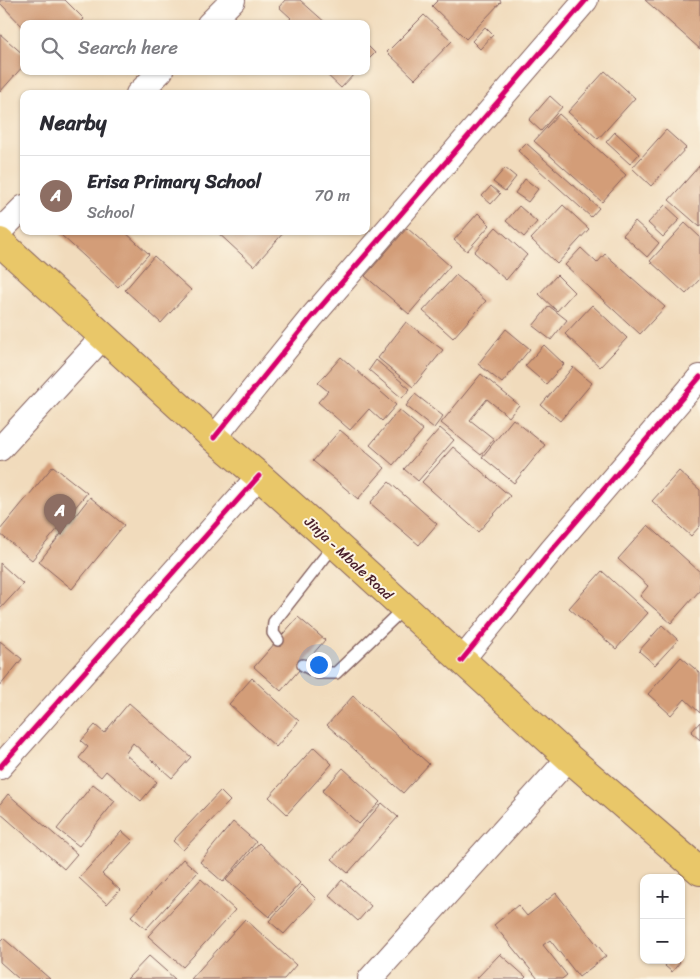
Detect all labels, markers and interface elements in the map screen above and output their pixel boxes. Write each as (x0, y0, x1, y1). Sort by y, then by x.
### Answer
search box (20, 20, 370, 75)
text: Search here (78, 31, 178, 64)
icon: search (38, 34, 66, 62)
text: Nearby (40, 104, 106, 142)
text: Erisa Primary School (87, 165, 261, 198)
text: A (51, 181, 61, 210)
text: 70 m (314, 181, 350, 210)
text: School (87, 198, 134, 227)
pin: A (44, 494, 76, 535)
street label: Jinja - Mbale Road (298, 510, 400, 608)
your location (306, 652, 332, 678)
map controls (640, 874, 685, 964)
button: + (640, 874, 685, 919)
button: − (640, 919, 685, 964)

